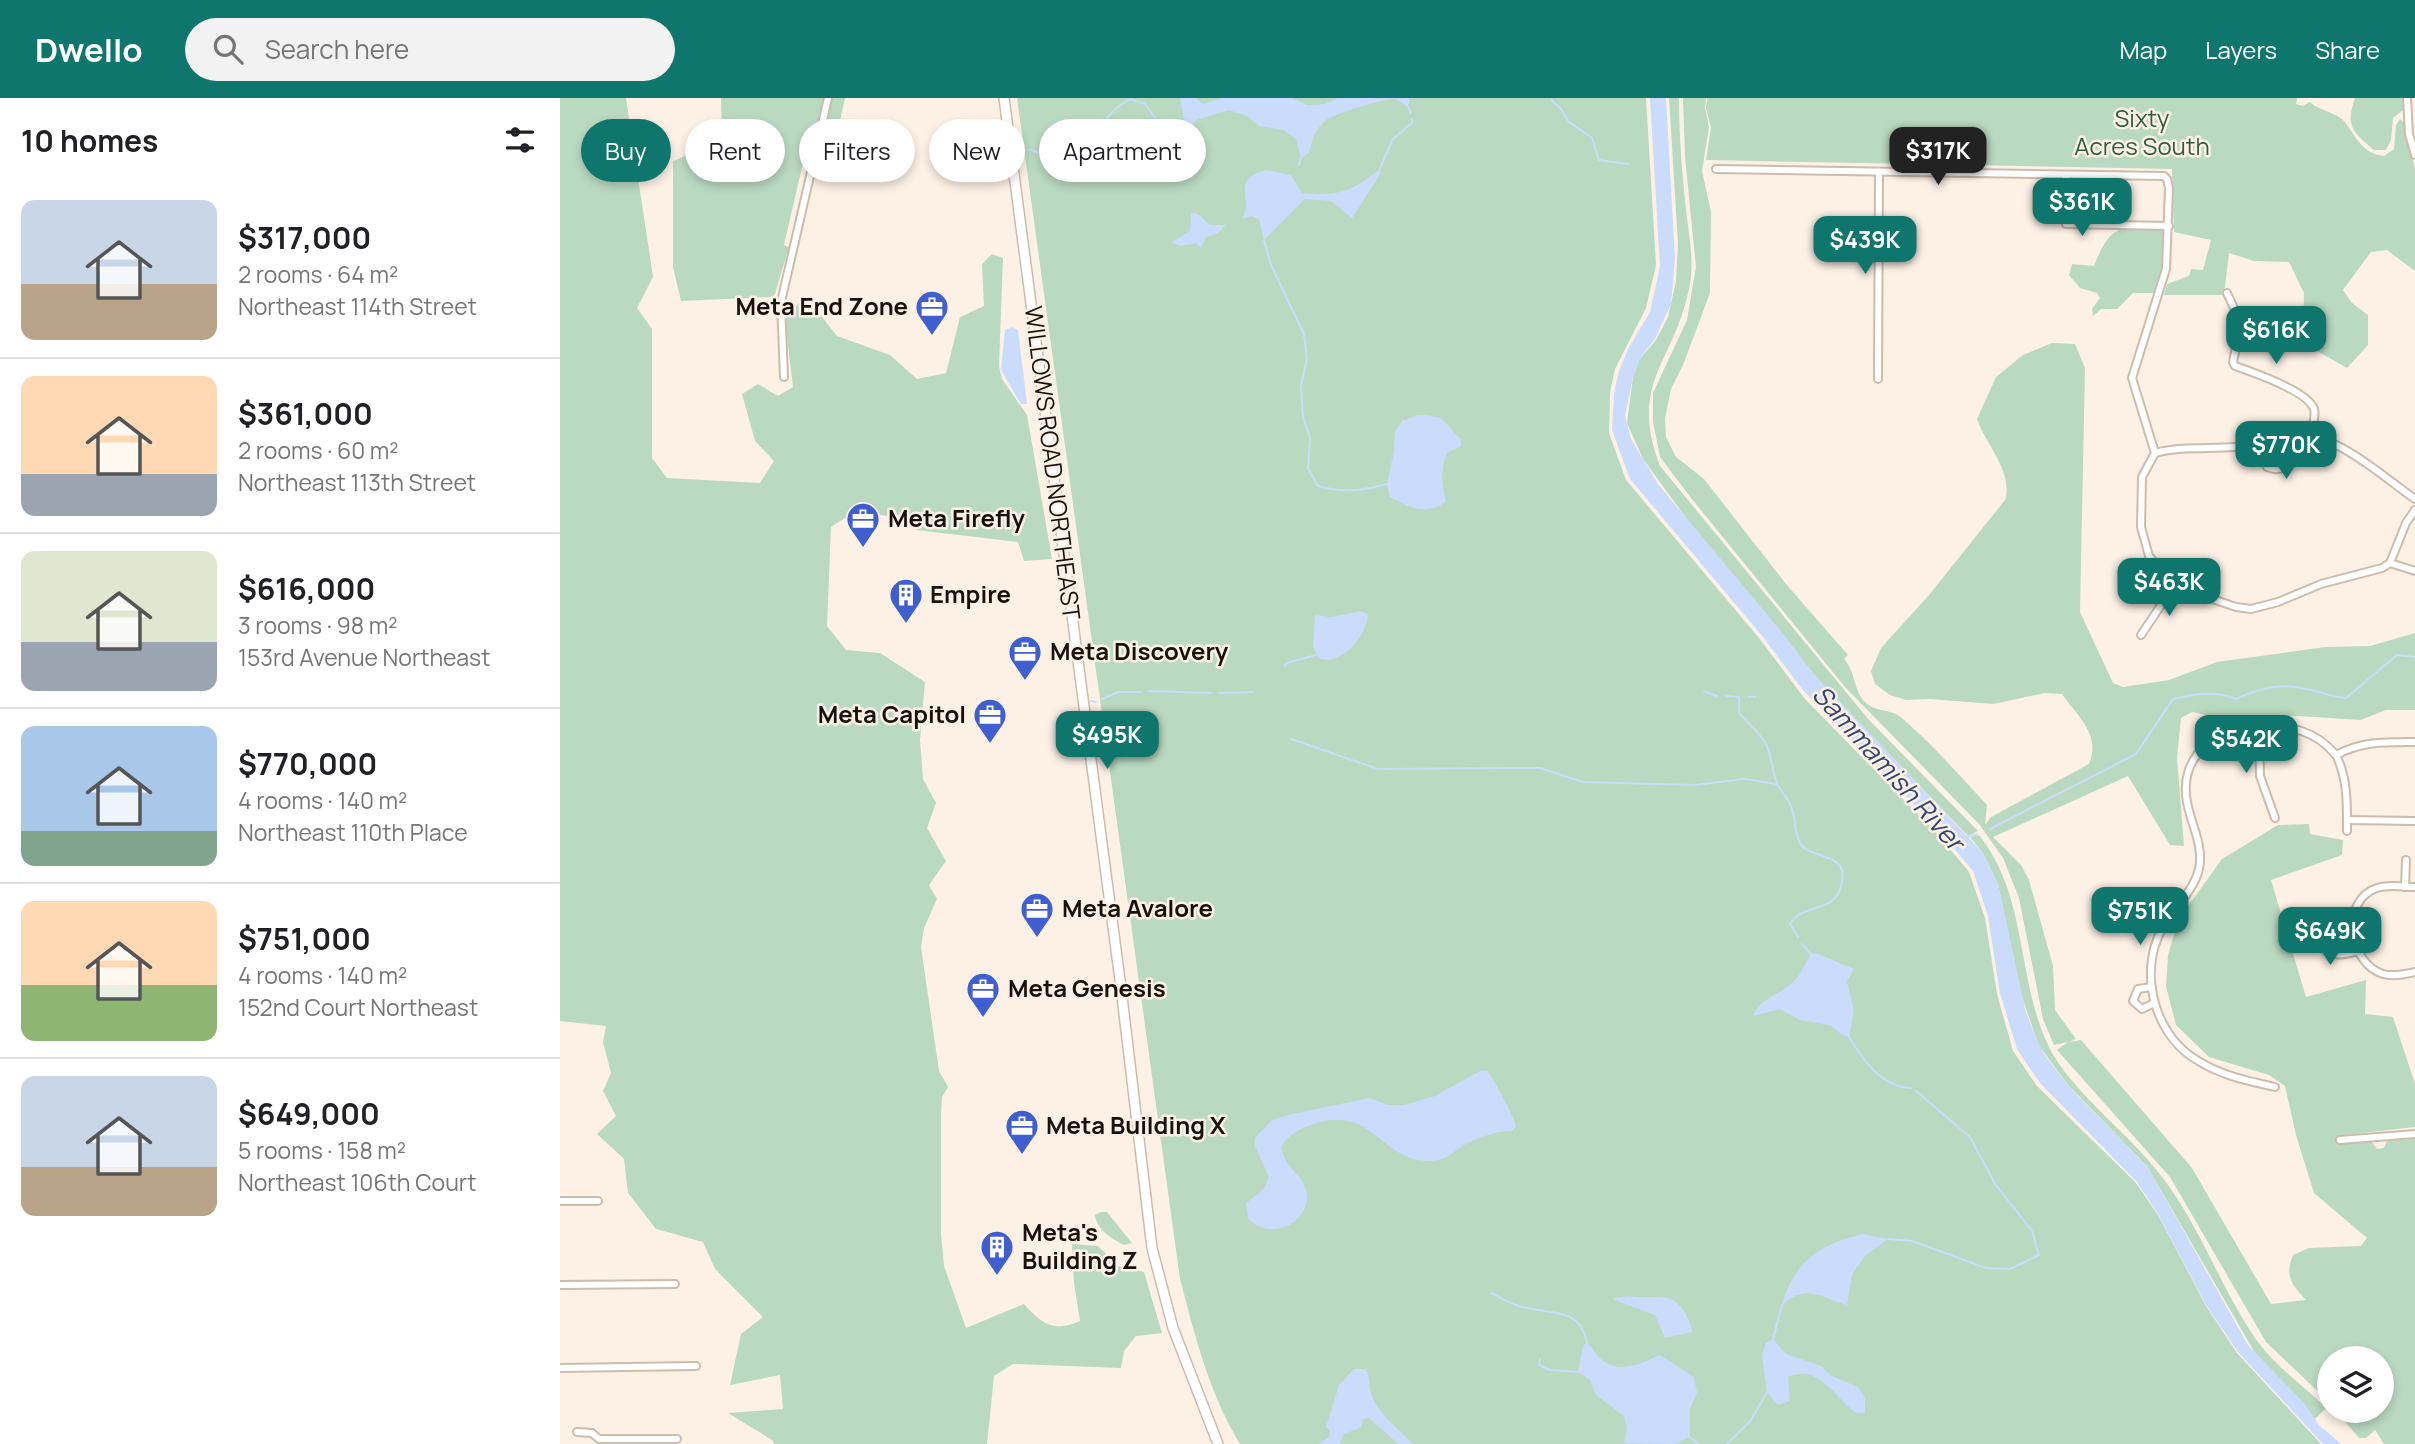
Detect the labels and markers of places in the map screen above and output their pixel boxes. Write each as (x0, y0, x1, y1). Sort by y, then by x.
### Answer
pin: $317K (1889, 127, 1987, 187)
pin: $361K (2033, 178, 2131, 238)
pin: $439K (1816, 216, 1914, 276)
office icon: Meta End Zone (913, 288, 951, 337)
place label: Meta End Zone (736, 289, 908, 322)
pin: $616K (2227, 306, 2325, 366)
pin: $770K (2237, 422, 2335, 481)
office icon: Meta Firefly (844, 500, 882, 549)
place label: Meta Firefly (888, 501, 1026, 534)
pin: $463K (2120, 559, 2218, 618)
building icon: Empire (887, 576, 925, 625)
place label: Empire (930, 577, 1011, 610)
office icon: Meta Discovery (1006, 633, 1044, 682)
place label: Meta Discovery (1050, 634, 1229, 667)
office icon: Meta Capitol (971, 696, 1009, 745)
place label: Meta Capitol (818, 697, 966, 730)
pin: $495K (1058, 712, 1156, 771)
pin: $542K (2197, 716, 2295, 775)
pin: $751K (2091, 888, 2189, 947)
office icon: Meta Avalore (1018, 890, 1056, 939)
place label: Meta Avalore (1062, 891, 1213, 924)
pin: $649K (2281, 908, 2379, 967)
office icon: Meta Genesis (964, 970, 1002, 1019)
place label: Meta Genesis (1008, 971, 1166, 1004)
office icon: Meta Building X (1003, 1107, 1041, 1156)
place label: Meta Building X (1046, 1108, 1226, 1141)
place label: Meta's Building Z (1022, 1215, 1138, 1276)
building icon: Meta's Building Z (978, 1228, 1016, 1277)

